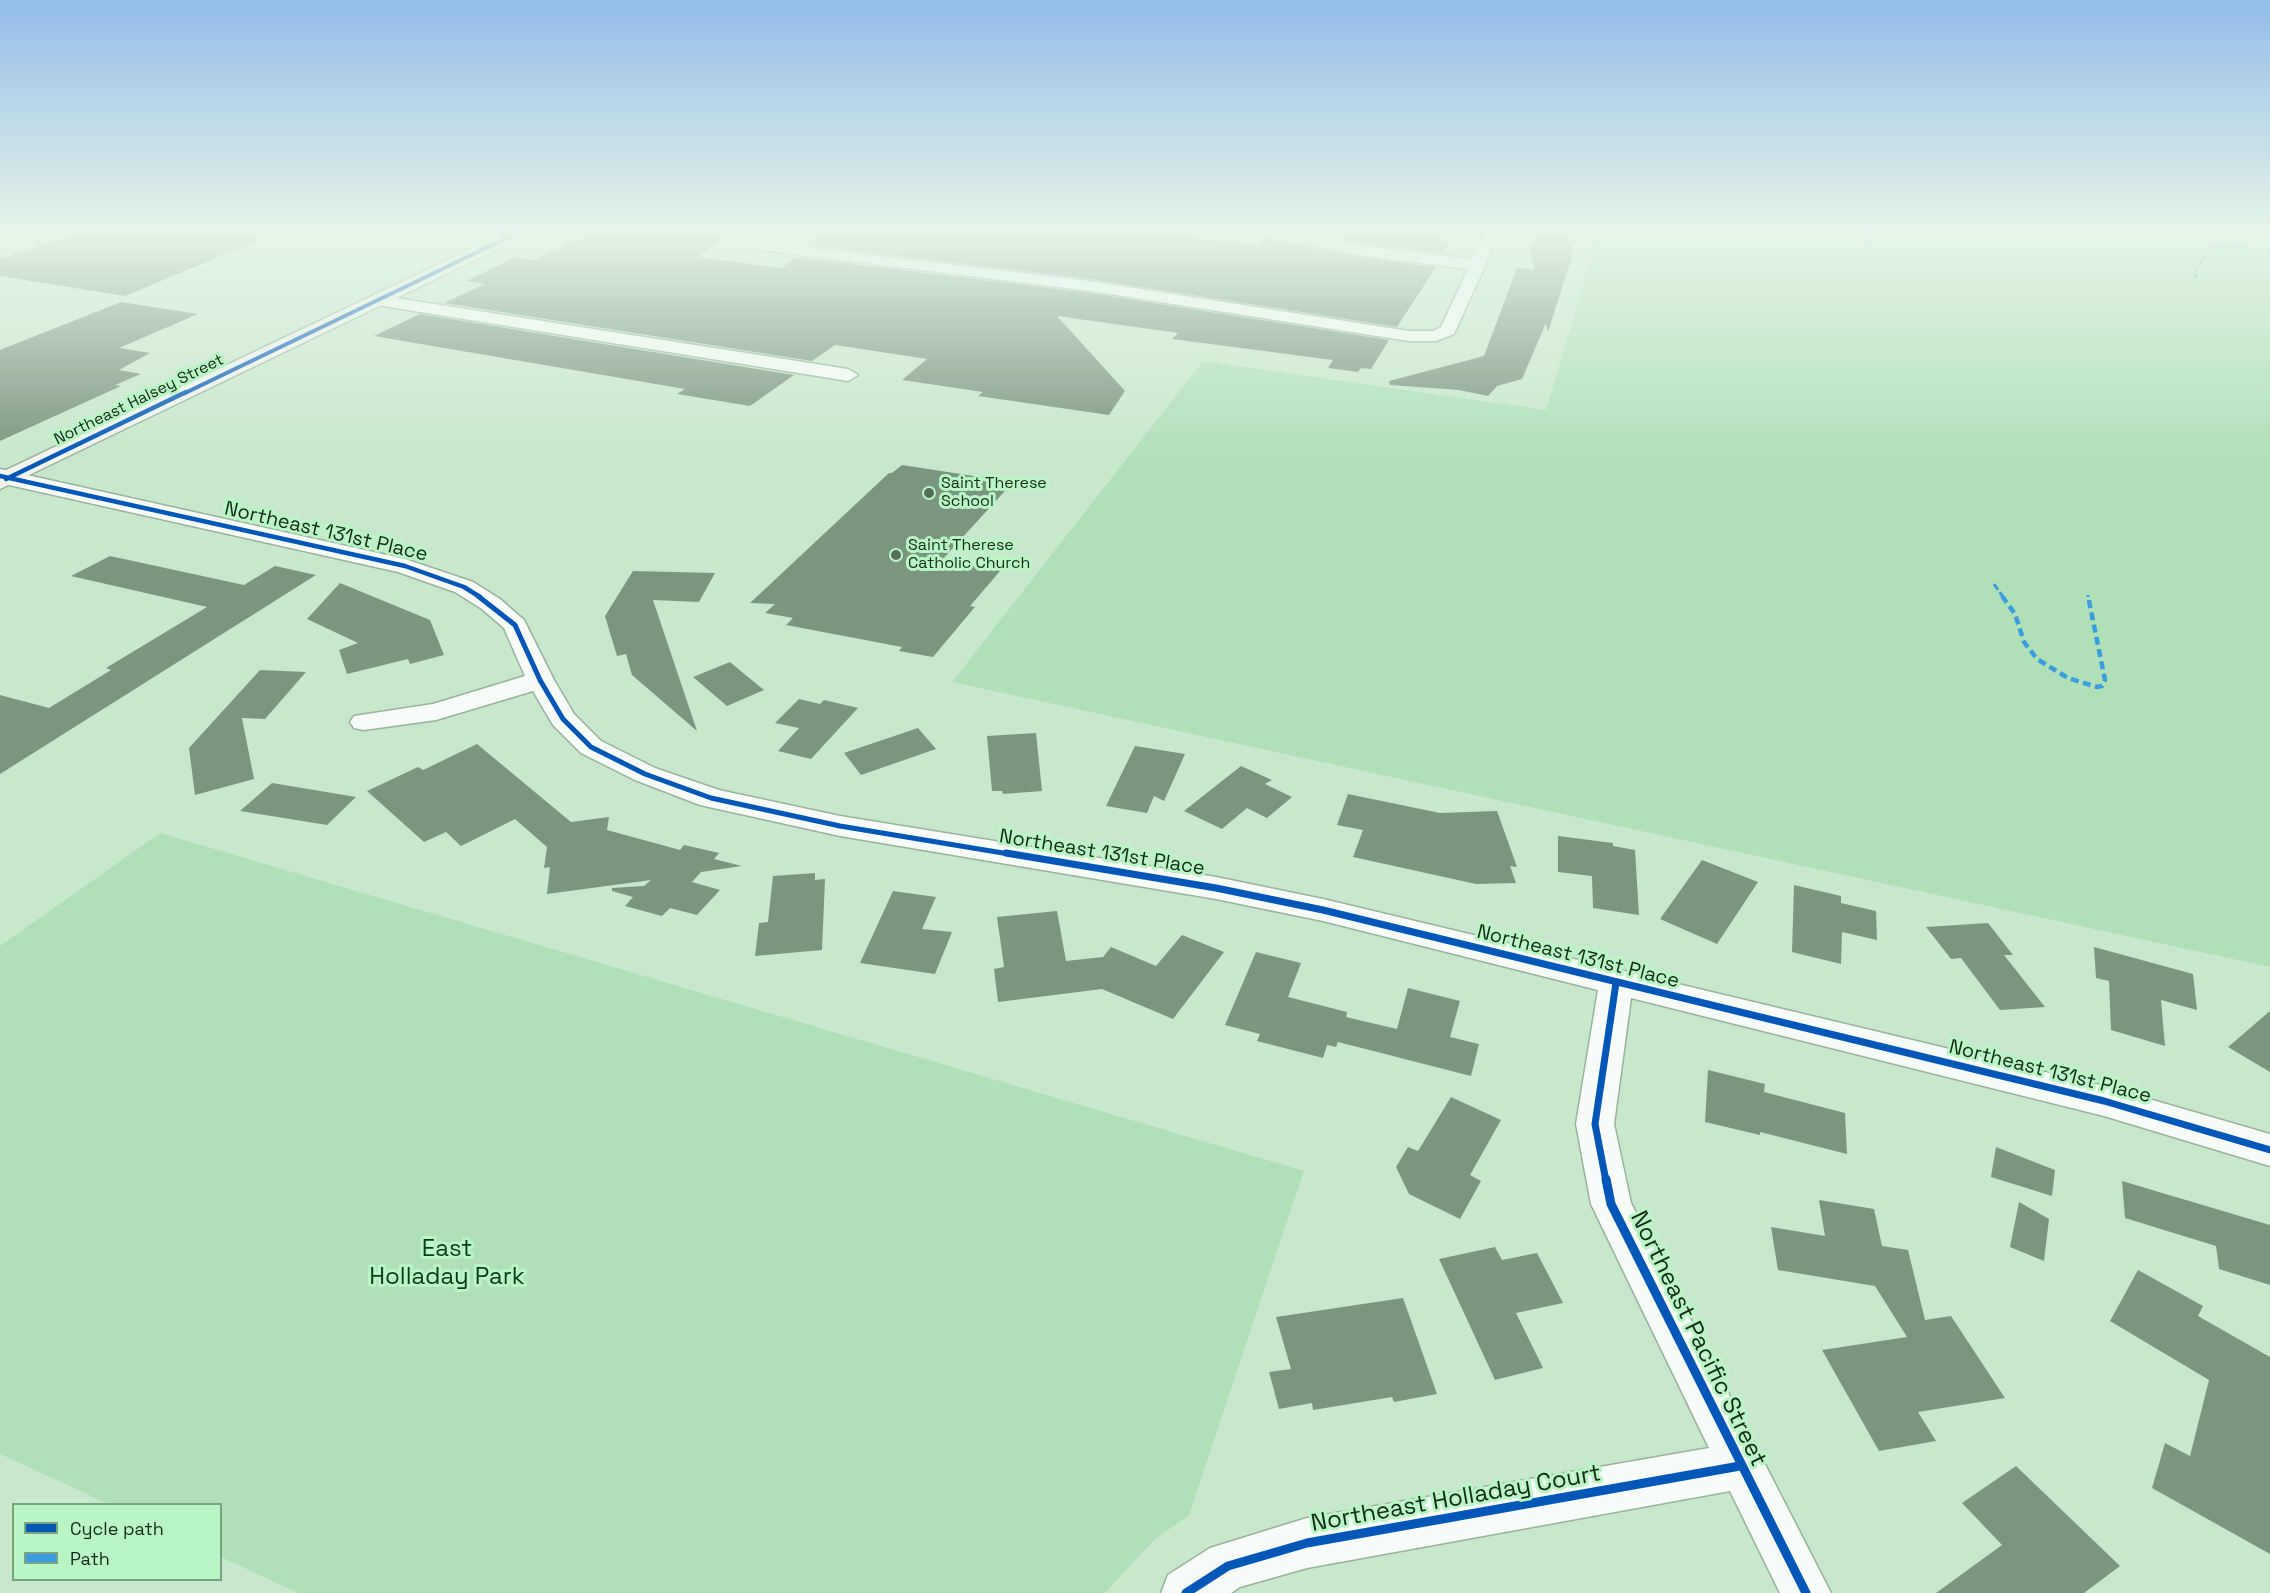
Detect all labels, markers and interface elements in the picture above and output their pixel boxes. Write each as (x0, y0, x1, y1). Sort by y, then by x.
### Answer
street label: Northeast Halsey Street (51, 351, 227, 449)
place label: Saint Therese School (941, 474, 1047, 512)
marker: Saint Therese School (922, 486, 936, 500)
street label: Northeast 131st Place (222, 497, 430, 567)
place label: Saint Therese Catholic Church (908, 536, 1030, 574)
marker: Saint Therese Catholic Church (889, 548, 903, 562)
street label: Northeast 131st Place (998, 825, 1206, 881)
street label: Northeast 131st Place (1474, 920, 1682, 994)
street label: Northeast 131st Place (1946, 1035, 2154, 1109)
street label: Northeast Pacific Street (1624, 1207, 1772, 1471)
park label: East Holladay Park (369, 1235, 525, 1291)
street label: Northeast Holladay Court (1309, 1459, 1603, 1539)
legend (12, 1503, 222, 1581)
text: Cycle path (70, 1517, 164, 1540)
text: Path (70, 1547, 110, 1570)

